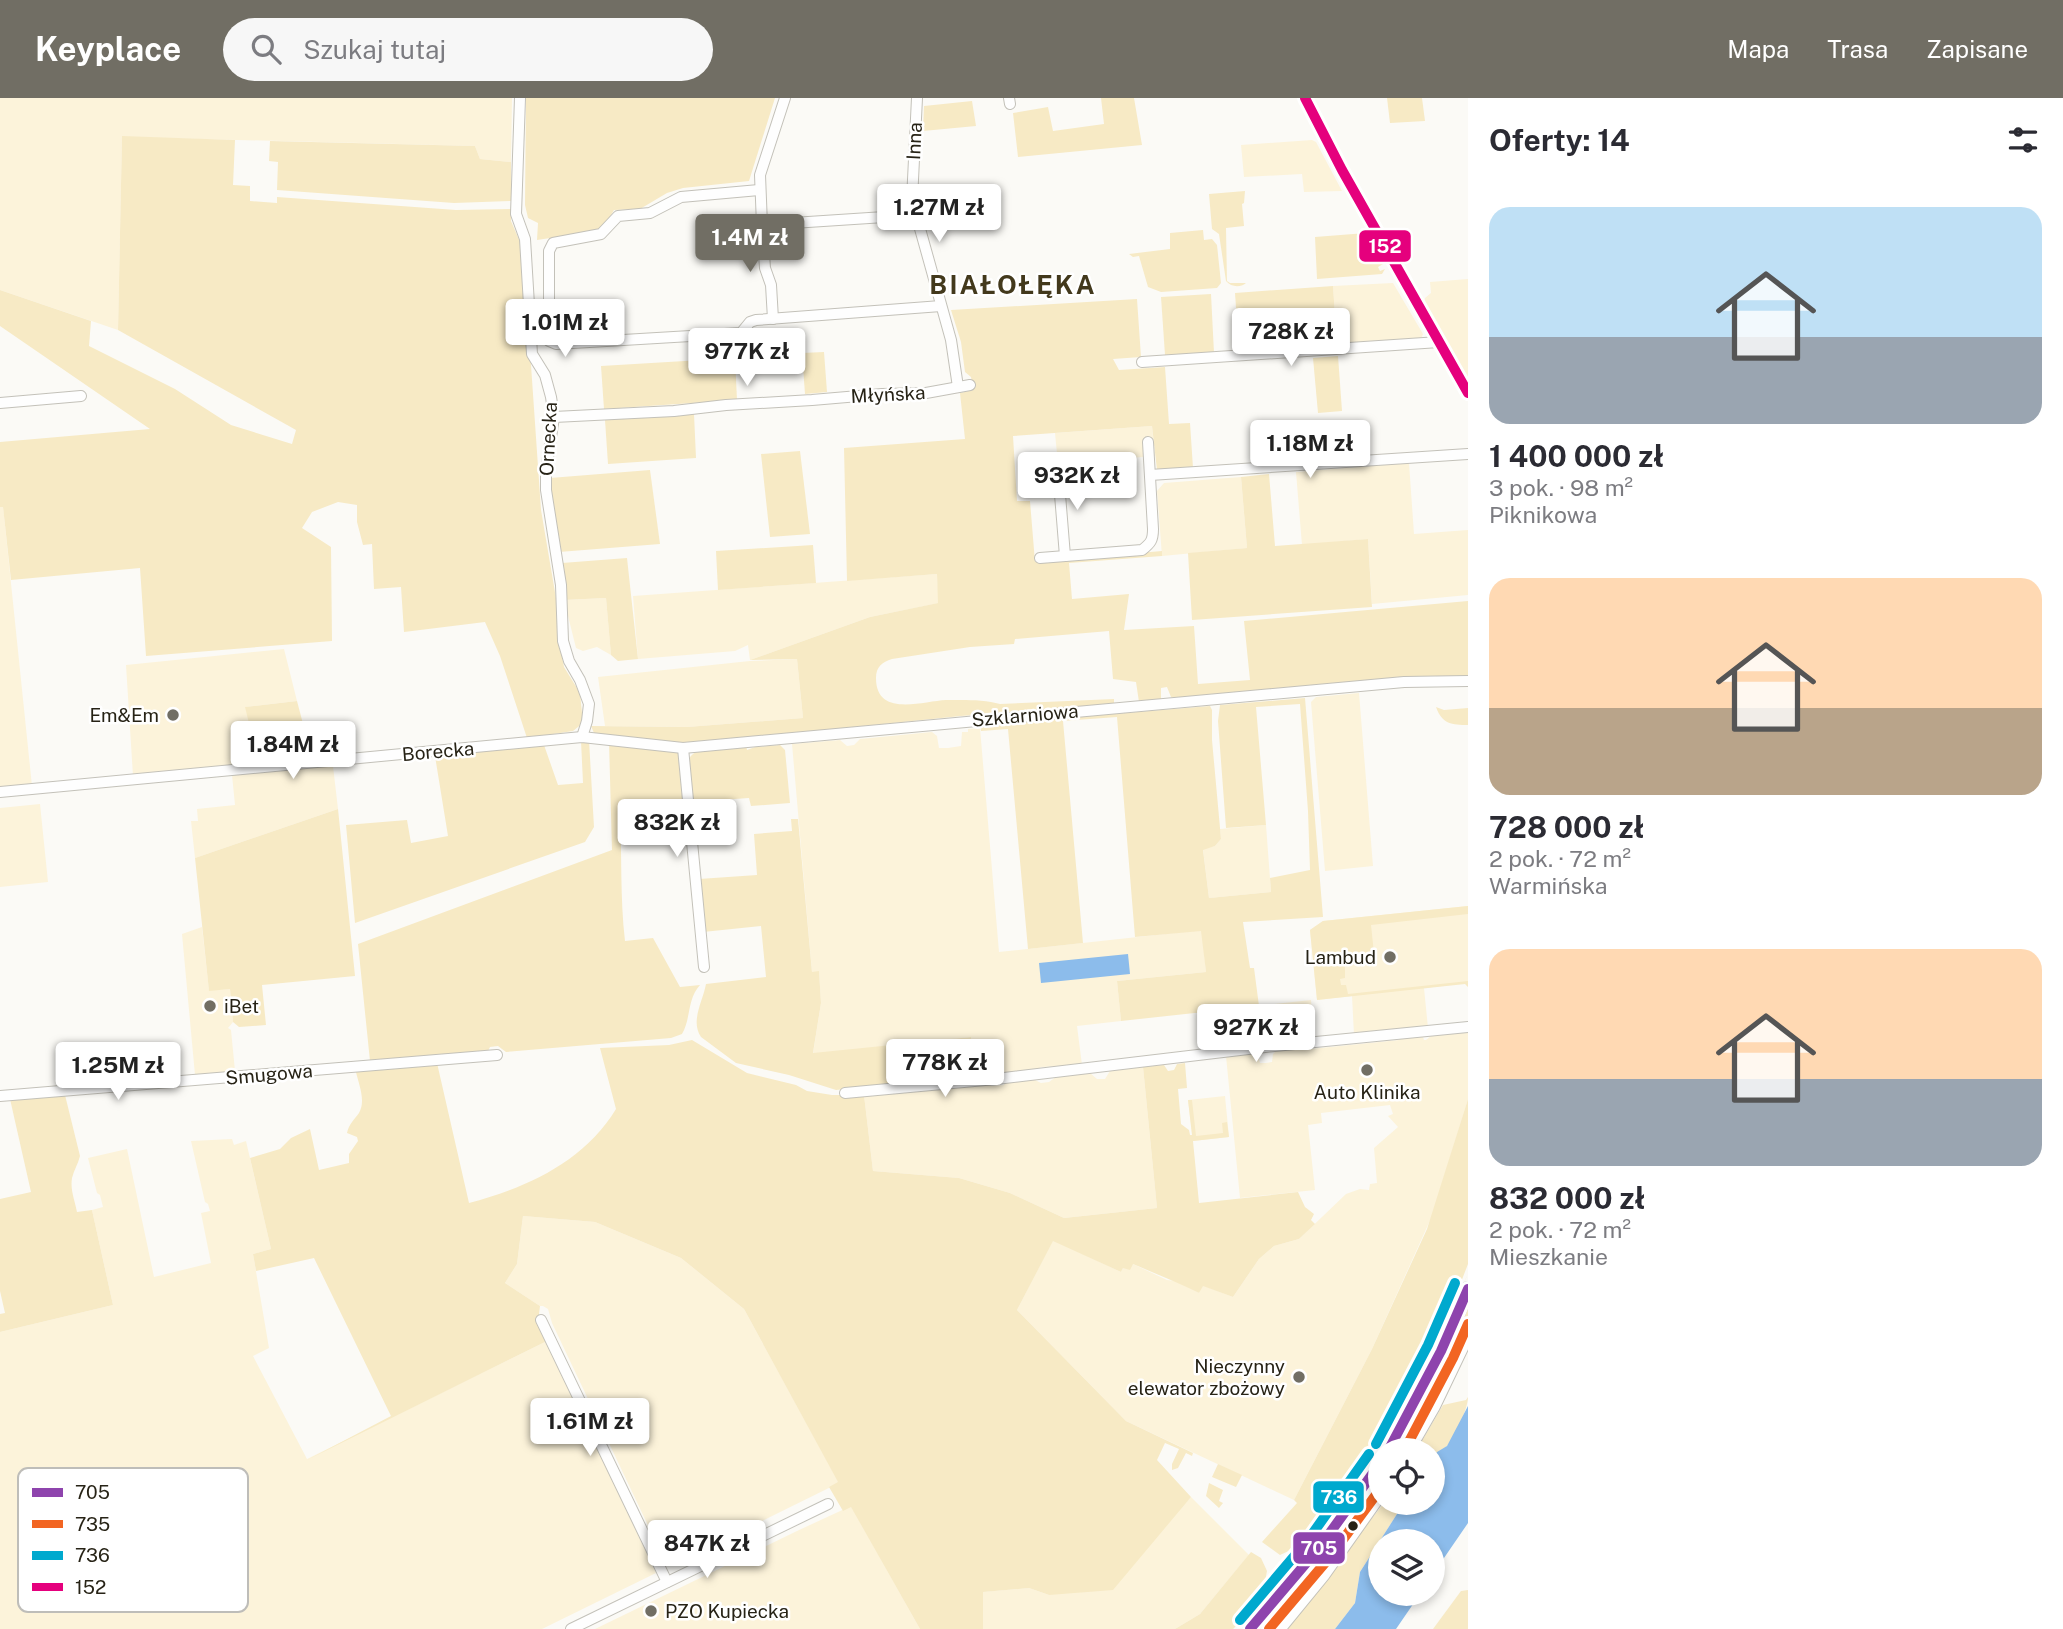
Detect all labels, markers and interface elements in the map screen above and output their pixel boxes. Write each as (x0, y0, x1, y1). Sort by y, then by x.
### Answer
search box (223, 18, 713, 81)
text: Keyplace (35, 30, 181, 68)
icon: search (247, 30, 285, 68)
text: Szukaj tutaj (303, 34, 446, 65)
text: Mapa (1727, 35, 1789, 63)
text: Trasa (1827, 35, 1888, 63)
text: Zapisane (1926, 35, 2028, 63)
icon: filters (2004, 121, 2042, 159)
street label: Inna (902, 122, 926, 160)
text: Oferty: 14 (1489, 122, 1630, 158)
pin: 1.27M zł (867, 184, 1011, 244)
text: 1.27M zł (893, 193, 985, 220)
pin: 1.4M zł (685, 214, 815, 274)
text: 1.4M zł (711, 223, 789, 250)
line badge: 152 (1358, 229, 1412, 263)
text: 152 (1368, 235, 1402, 257)
icon: home (1703, 253, 1829, 379)
district label: BIAŁOŁĘKA (929, 269, 1097, 300)
pin: 1.01M zł (493, 300, 637, 359)
text: 1.01M zł (522, 308, 608, 335)
pin: 728K zł (1226, 308, 1356, 368)
text: 728K zł (1248, 317, 1334, 344)
pin: 977K zł (682, 328, 812, 388)
text: 977K zł (704, 337, 790, 364)
street label: Młyńska (850, 381, 926, 407)
street label: Ornecka (535, 401, 561, 477)
pin: 1.18M zł (1238, 420, 1382, 480)
text: 1.18M zł (1266, 429, 1354, 456)
text: 1 400 000 zł (1489, 438, 1664, 474)
pin: 932K zł (1012, 452, 1142, 512)
text: 932K zł (1034, 461, 1120, 488)
text: 3 pok. · 98 m² (1489, 474, 1633, 501)
text: Piknikowa (1489, 501, 1597, 528)
icon: home (1703, 624, 1829, 750)
street label: Szklarniowa (971, 699, 1079, 731)
place label: Em&Em (90, 704, 159, 726)
marker: Em&Em (165, 707, 181, 723)
pin: 1.84M zł (221, 722, 365, 781)
text: 1.84M zł (247, 730, 339, 757)
street label: Borecka (401, 737, 475, 765)
pin: 832K zł (612, 800, 742, 859)
text: 832K zł (634, 808, 720, 835)
text: 728 000 zł (1489, 809, 1644, 845)
text: 2 pok. · 72 m² (1489, 845, 1631, 872)
text: Warmińska (1489, 872, 1608, 899)
place label: Lambud (1305, 946, 1376, 968)
marker: Lambud (1382, 949, 1398, 965)
place label: iBet (224, 995, 259, 1017)
icon: home (1703, 995, 1829, 1121)
marker: iBet (202, 998, 218, 1014)
pin: 927K zł (1191, 1004, 1321, 1064)
text: 927K zł (1213, 1013, 1299, 1040)
pin: 778K zł (880, 1040, 1010, 1099)
pin: 1.25M zł (46, 1042, 190, 1102)
text: 778K zł (902, 1048, 988, 1075)
text: 1.25M zł (72, 1051, 164, 1078)
street label: Smugowa (225, 1059, 313, 1089)
marker: Auto Klinika (1359, 1062, 1375, 1078)
place label: Auto Klinika (1314, 1081, 1420, 1103)
text: 832 000 zł (1489, 1180, 1645, 1216)
text: 2 pok. · 72 m² (1489, 1216, 1631, 1243)
text: Mieszkanie (1489, 1243, 1608, 1270)
place label: Nieczynny elewator zbożowy (1128, 1355, 1285, 1399)
marker: Nieczynny elewator zbożowy (1291, 1369, 1307, 1385)
pin: 1.61M zł (518, 1398, 662, 1458)
text: 1.61M zł (546, 1407, 634, 1434)
map controls (1368, 1438, 1445, 1606)
button: locate (1368, 1438, 1445, 1515)
legend (18, 1468, 248, 1612)
line badge: 736 (1312, 1480, 1365, 1514)
text: 705 (75, 1481, 110, 1503)
text: 736 (1321, 1486, 1357, 1508)
text: 735 (75, 1513, 110, 1535)
unlabelled marker (1346, 1519, 1360, 1533)
pin: 847K zł (642, 1520, 772, 1580)
text: 847K zł (664, 1529, 750, 1556)
button: layers (1368, 1529, 1445, 1606)
line badge: 705 (1292, 1531, 1346, 1565)
text: 705 (1301, 1537, 1337, 1559)
text: 736 (75, 1544, 110, 1566)
text: 152 (75, 1576, 106, 1598)
place label: PZO Kupiecka (665, 1600, 789, 1622)
marker: PZO Kupiecka (643, 1603, 659, 1619)

